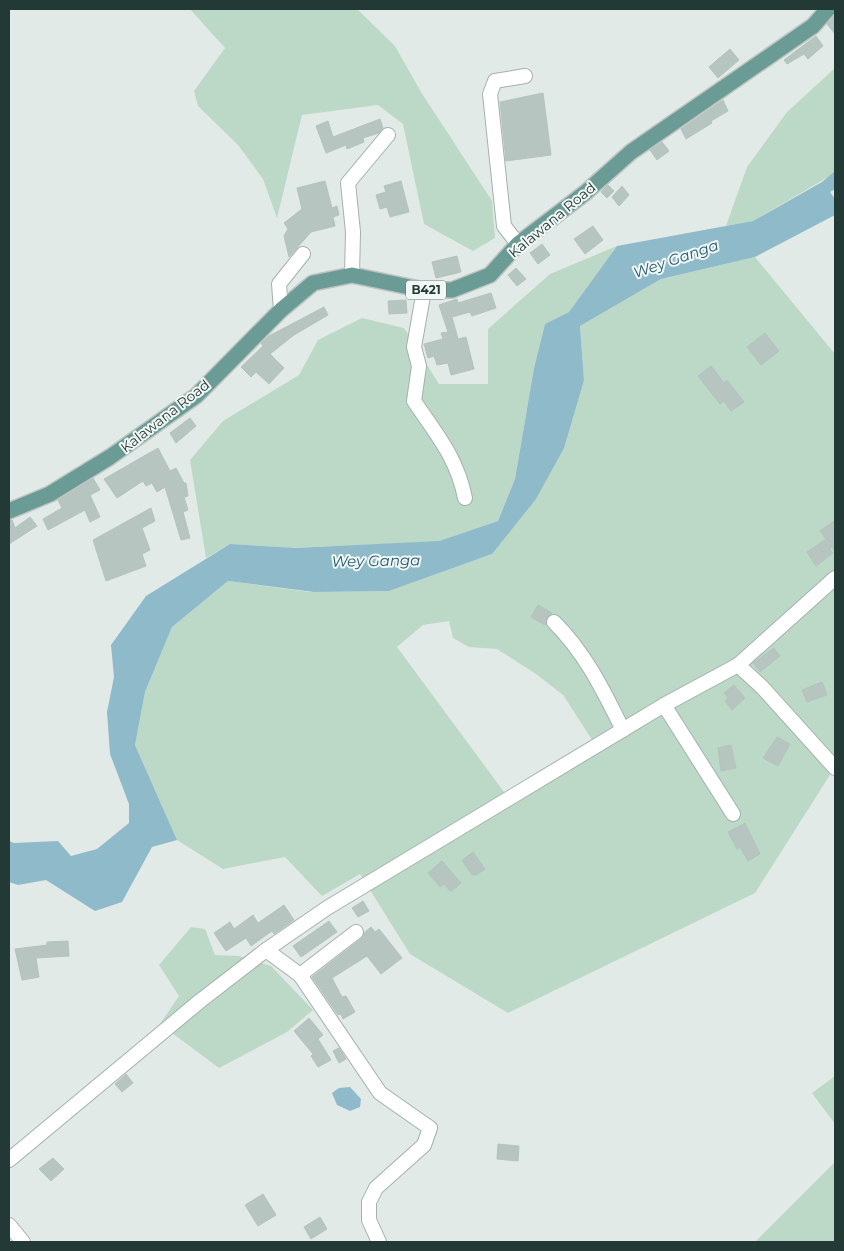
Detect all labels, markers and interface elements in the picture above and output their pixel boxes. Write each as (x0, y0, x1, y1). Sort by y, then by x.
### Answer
street label: Kalawana Road (505, 178, 599, 262)
water label: Wey Ganga (631, 235, 721, 282)
road number: B421 (406, 280, 446, 300)
street label: Kalawana Road (117, 376, 213, 456)
water label: Wey Ganga (331, 550, 421, 571)

